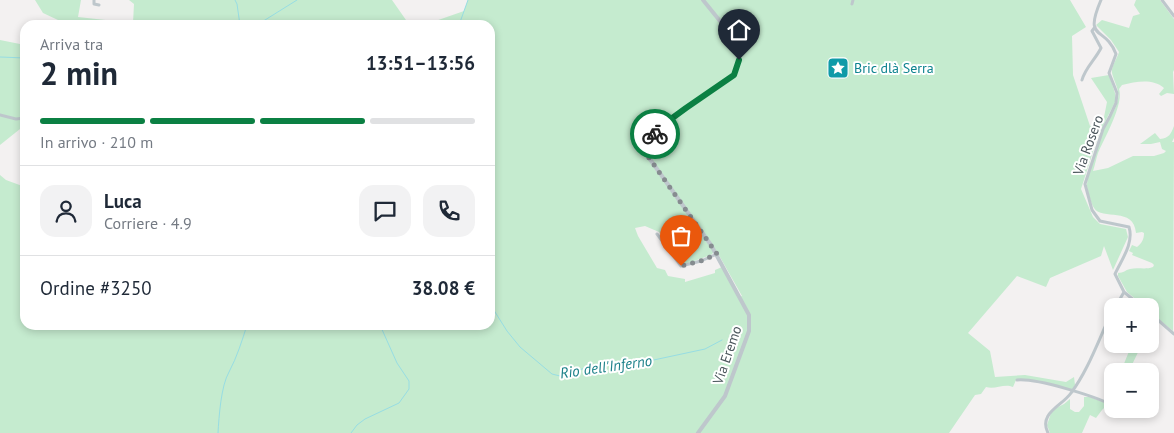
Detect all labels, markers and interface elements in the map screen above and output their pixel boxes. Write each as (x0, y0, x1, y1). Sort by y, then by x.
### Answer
pin (718, 9, 760, 60)
icon: home (725, 16, 753, 44)
text: Arriva tra (40, 34, 103, 54)
text: 13:51–13:56 (366, 51, 475, 75)
text: 2 min (40, 52, 118, 94)
place icon: Bric dlà Serra (826, 56, 850, 80)
place label: Bric dlà Serra (854, 59, 934, 77)
courier (630, 109, 680, 159)
street label: Via Rosero (1068, 112, 1107, 179)
icon: bike (641, 120, 669, 148)
text: In arrivo · 210 m (40, 132, 153, 152)
button: person (40, 185, 92, 237)
button: chat (359, 185, 411, 237)
button: phone (423, 185, 475, 237)
text: Luca (104, 189, 142, 213)
text: Corriere · 4.9 (104, 213, 192, 233)
pin (660, 215, 702, 266)
icon: bag (667, 222, 695, 250)
text: Ordine #3250 (40, 276, 152, 300)
text: 38.08 € (412, 276, 475, 300)
map controls (1104, 298, 1159, 418)
button: + (1104, 298, 1159, 353)
street label: Via Eremo (708, 323, 745, 388)
water label: Rio dell'Inferno (559, 351, 653, 382)
button: − (1104, 363, 1159, 418)

